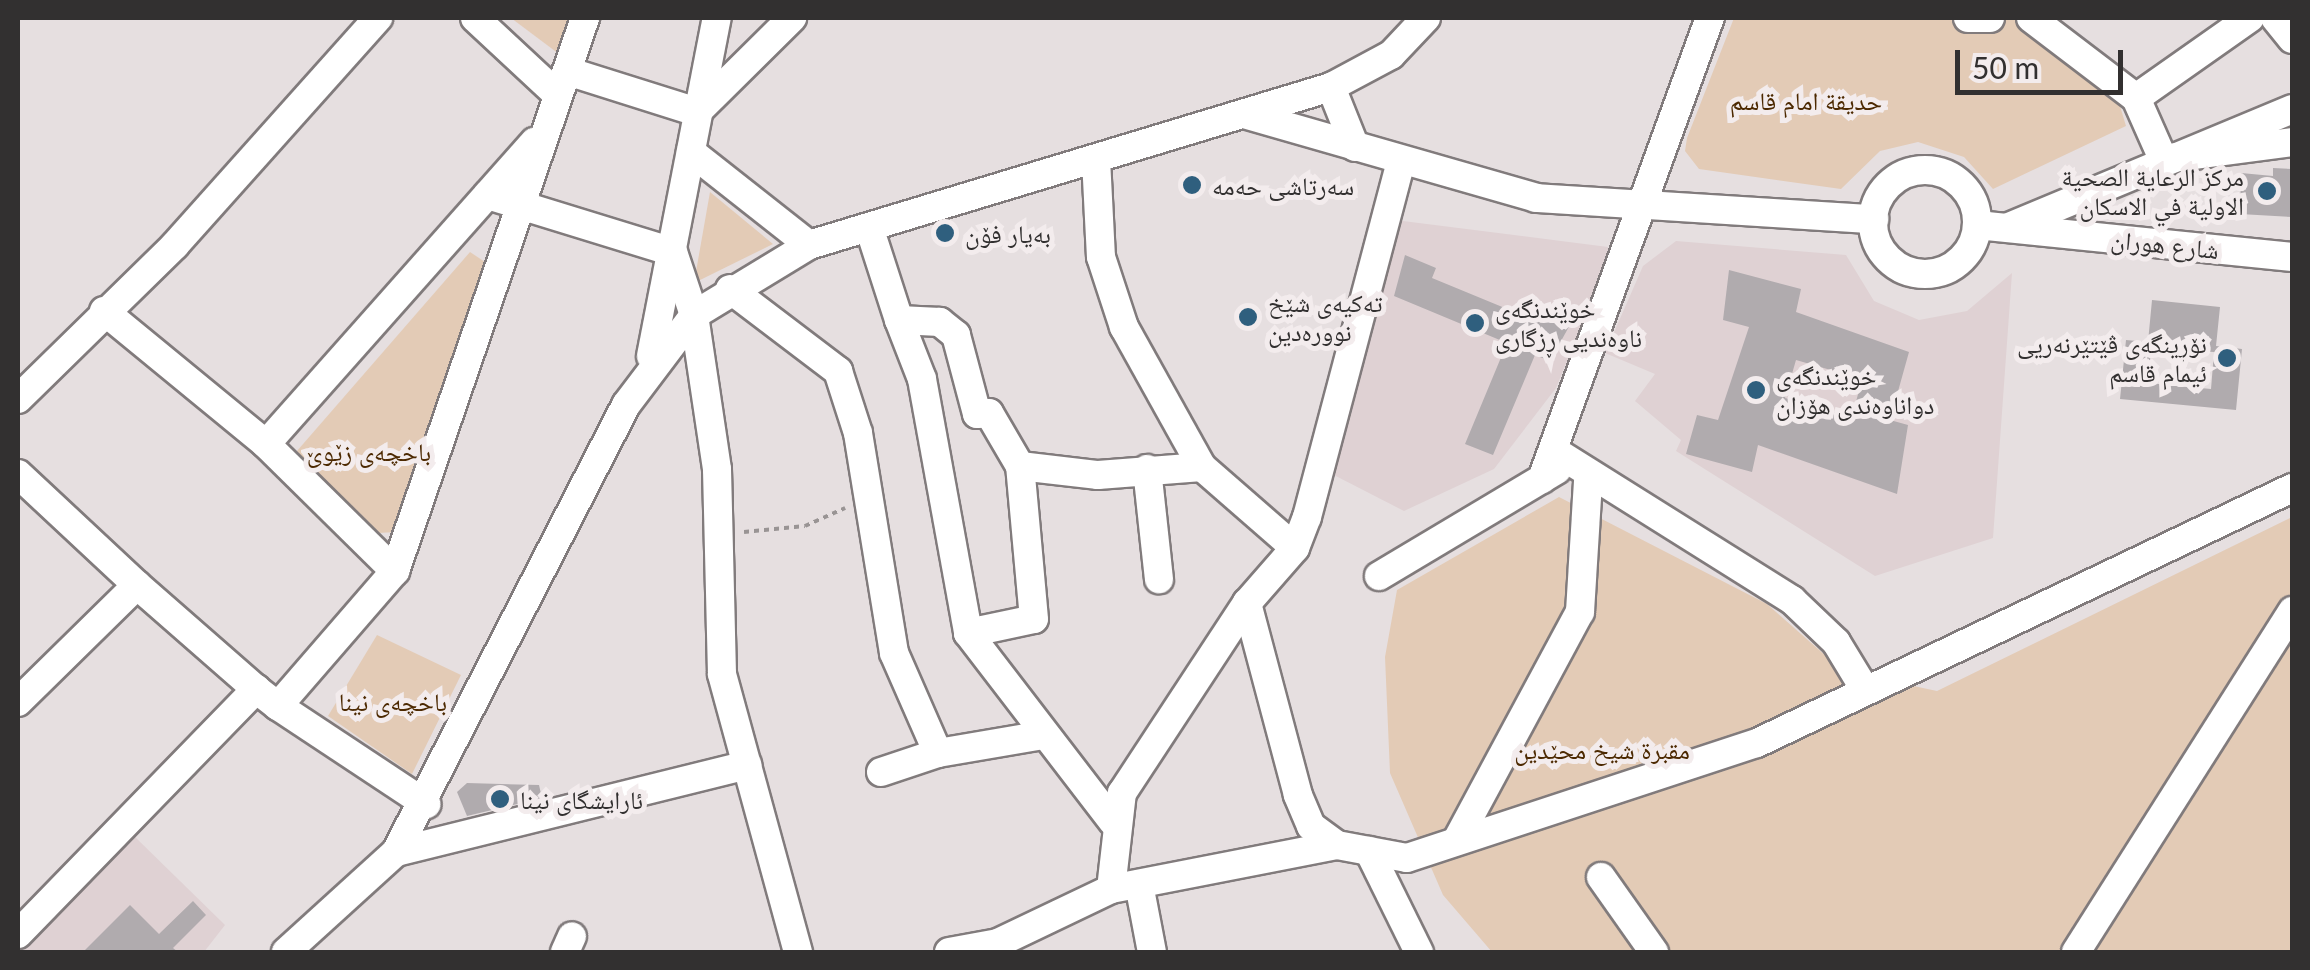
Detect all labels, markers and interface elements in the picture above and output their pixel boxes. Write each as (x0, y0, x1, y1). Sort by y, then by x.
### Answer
scale bar (1960, 30, 2128, 92)
text: 50 m (1972, 49, 2039, 85)
park label: حديقة امام قاسم (1730, 85, 1882, 115)
place label: مركز الرعاية الصحية الاولية في الاسكان (2061, 162, 2244, 221)
place label: سەرتاشی حەمە (1212, 170, 1354, 200)
marker: سەرتاشی حەمە (1181, 174, 1203, 196)
marker: مركز الرعاية الصحية الاولية في الاسكان (2254, 178, 2280, 204)
place label: بەیار فۆن (965, 218, 1051, 248)
marker: بەیار فۆن (934, 222, 956, 244)
street label: شارع هوران (2109, 223, 2221, 265)
place label: تەکیەی شێخ نوورەدین (1268, 288, 1382, 347)
place label: خوێندنگەی ناوەندیی ڕزگاری (1495, 294, 1642, 353)
marker: تەکیەی شێخ نوورەدین (1237, 306, 1259, 328)
marker: خوێندنگەی ناوەندیی ڕزگاری (1464, 312, 1486, 334)
place label: نۆڕینگەی ڤێتێرنەریی ئیمام قاسم (2017, 329, 2207, 388)
marker: نۆڕینگەی ڤێتێرنەریی ئیمام قاسم (2216, 347, 2238, 369)
place label: خوێندنگەی دواناوەندی هۆزان (1776, 361, 1934, 420)
marker: خوێندنگەی دواناوەندی هۆزان (1745, 379, 1767, 401)
park label: باخچەی زێوێ (307, 436, 431, 466)
park label: باخچەی نینا (339, 686, 447, 716)
park label: مقبرة شيخ محێدین (1514, 734, 1690, 764)
place label: ئارایشگای نینا (520, 784, 643, 814)
marker: ئارایشگای نینا (489, 788, 511, 810)

